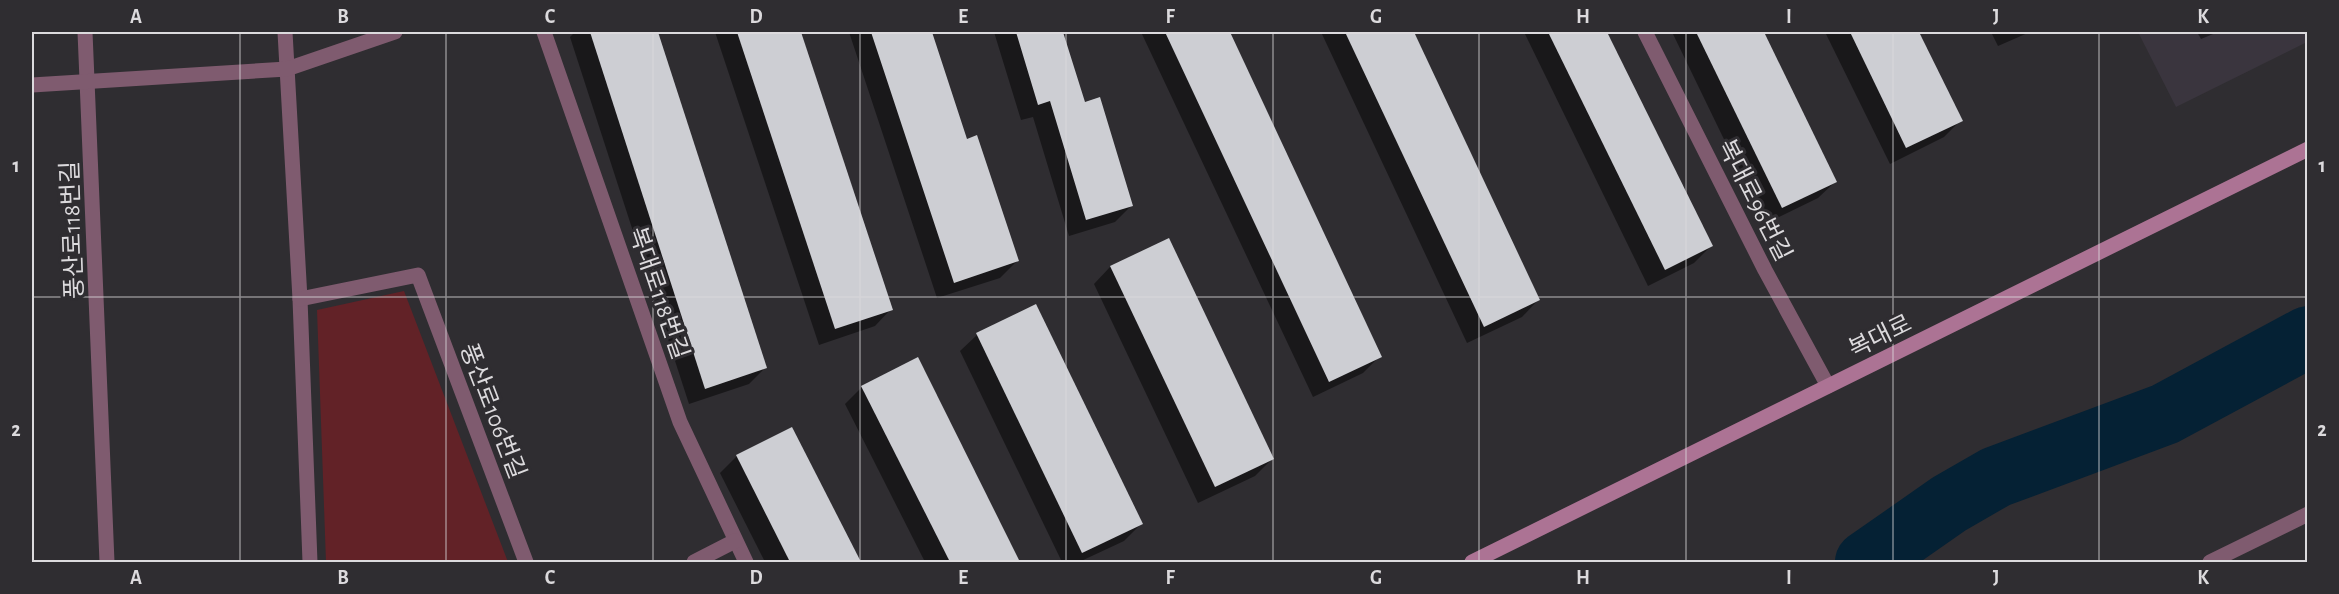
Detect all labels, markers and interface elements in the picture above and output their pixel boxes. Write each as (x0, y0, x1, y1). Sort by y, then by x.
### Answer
text: A (130, 7, 142, 27)
text: B (337, 7, 349, 27)
text: C (545, 7, 556, 27)
text: D (749, 7, 763, 27)
text: E (958, 7, 968, 27)
text: F (1165, 7, 1175, 27)
text: G (1370, 7, 1382, 27)
text: H (1576, 7, 1590, 27)
text: I (1786, 7, 1792, 27)
text: J (1993, 7, 1999, 27)
text: K (2197, 7, 2209, 27)
street label: 복대로96번길 (1713, 135, 1796, 265)
text: 1 (12, 156, 20, 176)
text: 1 (2318, 156, 2326, 176)
street label: 풍산로118번길 (58, 160, 87, 300)
street label: 복대로118번길 (624, 224, 693, 363)
street label: 복대로 (1845, 311, 1915, 362)
street label: 풍산로106번길 (455, 340, 530, 482)
text: 2 (11, 420, 21, 440)
text: 2 (2317, 420, 2327, 440)
text: A (130, 568, 142, 588)
text: B (337, 568, 349, 588)
text: C (545, 568, 556, 588)
text: D (749, 568, 763, 588)
text: E (958, 568, 968, 588)
text: F (1165, 568, 1175, 588)
text: G (1370, 568, 1382, 588)
text: H (1576, 568, 1590, 588)
text: I (1786, 568, 1792, 588)
text: J (1993, 568, 1999, 588)
text: K (2197, 568, 2209, 588)

